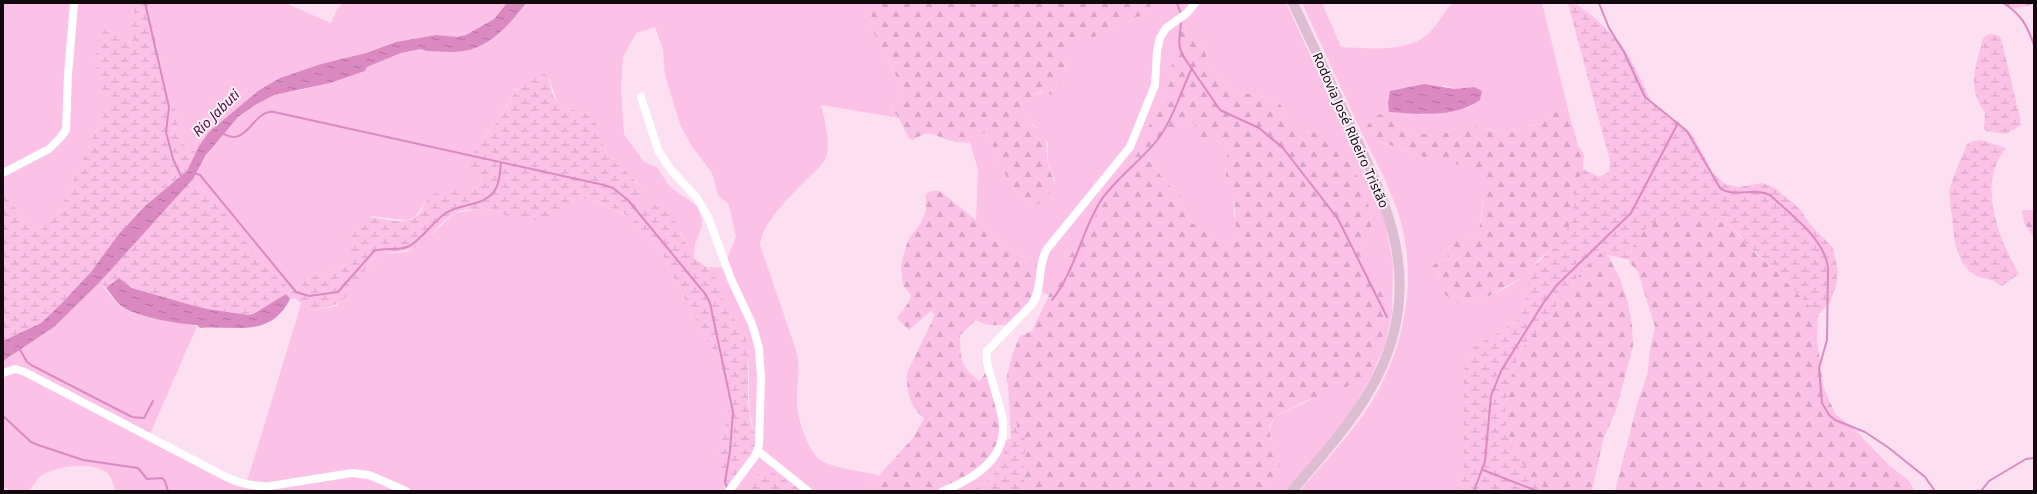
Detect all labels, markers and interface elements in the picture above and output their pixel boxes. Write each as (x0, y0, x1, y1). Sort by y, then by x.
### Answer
street label: Rodovia José Ribeiro Tristão (1309, 49, 1394, 211)
water label: Rio Jabuti (188, 85, 244, 140)

